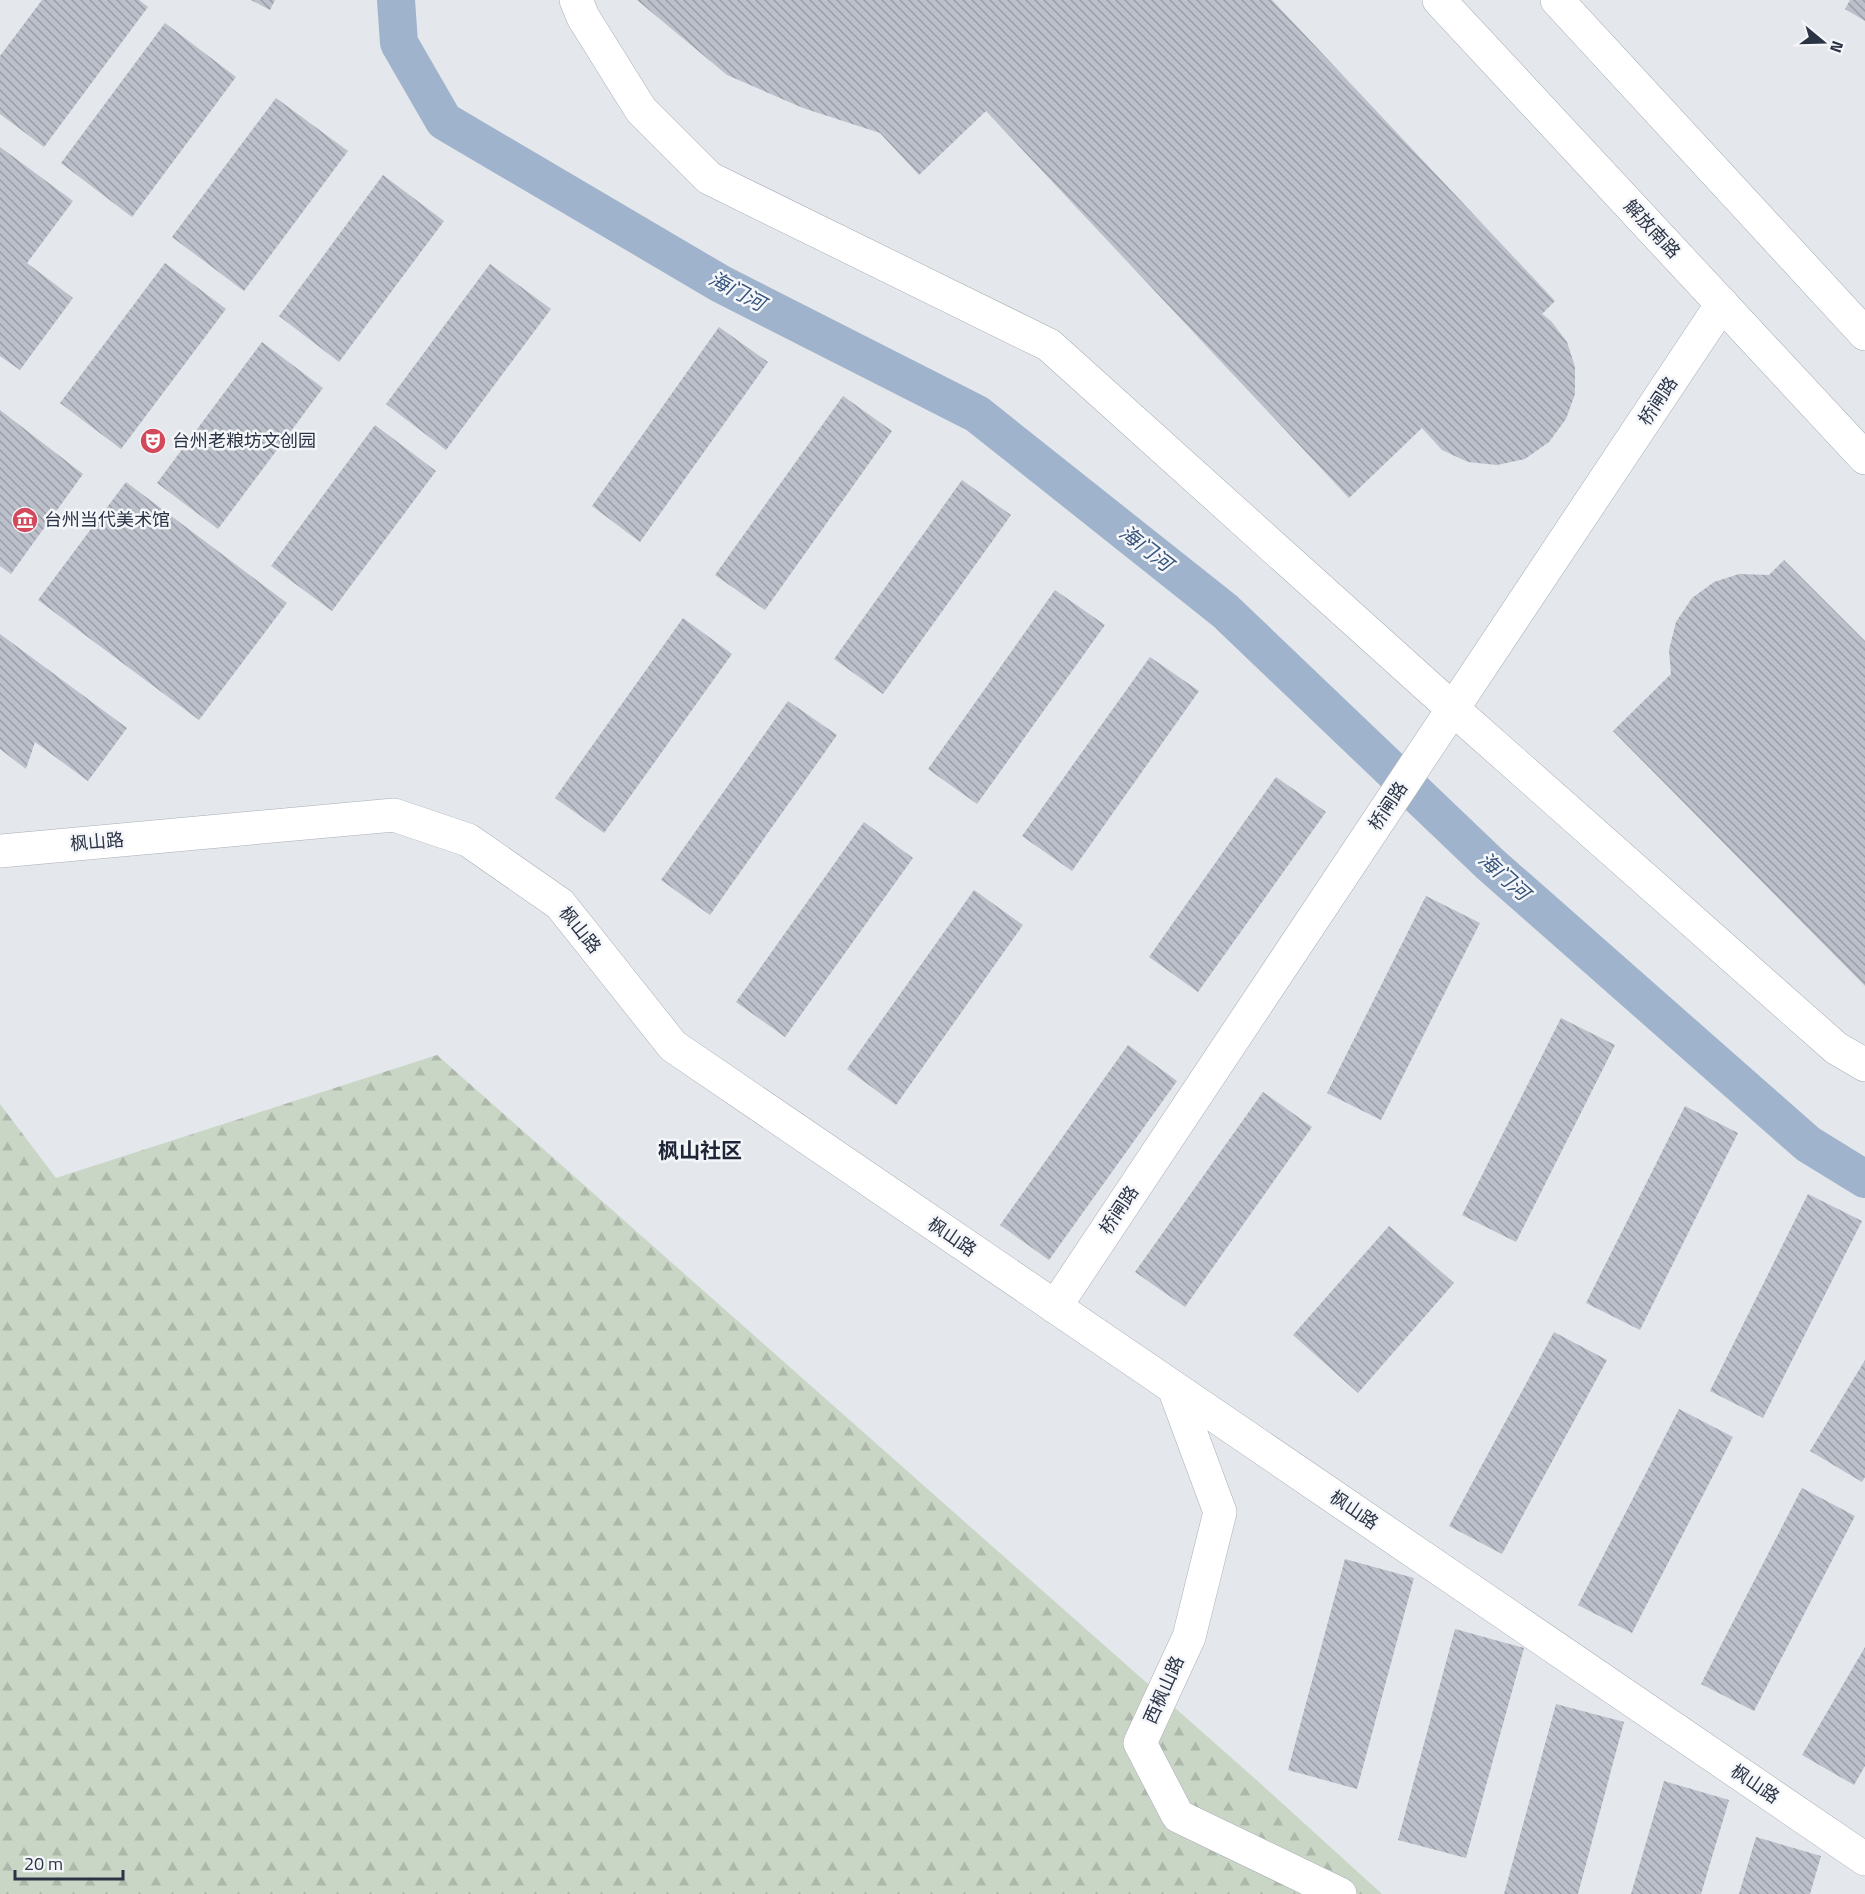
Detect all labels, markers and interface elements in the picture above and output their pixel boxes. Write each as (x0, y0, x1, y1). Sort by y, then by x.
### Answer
north arrow (1793, 12, 1853, 72)
text: N (1824, 38, 1850, 56)
street label: 解放南路 (1618, 193, 1687, 264)
water label: 海门河 (703, 263, 775, 320)
street label: 桥闸路 (1631, 371, 1684, 431)
theatre icon: 台州老粮坊文创园 (138, 426, 168, 456)
place label: 台州老粮坊文创园 (172, 427, 316, 454)
museum icon: 台州当代美术馆 (10, 505, 40, 535)
place label: 台州当代美术馆 (44, 506, 170, 533)
water label: 海门河 (1113, 517, 1183, 581)
street label: 桥闸路 (1361, 776, 1414, 836)
street label: 枫山路 (69, 826, 125, 857)
water label: 海门河 (1472, 844, 1540, 910)
street label: 枫山路 (553, 900, 608, 959)
district label: 枫山社区 (658, 1134, 742, 1166)
street label: 桥闸路 (1092, 1180, 1145, 1240)
street label: 枫山路 (922, 1210, 982, 1263)
street label: 枫山路 (1324, 1483, 1384, 1536)
street label: 西枫山路 (1137, 1651, 1191, 1728)
street label: 枫山路 (1725, 1757, 1785, 1810)
scale bar (15, 1843, 123, 1881)
text: 20 m (24, 1850, 63, 1877)

